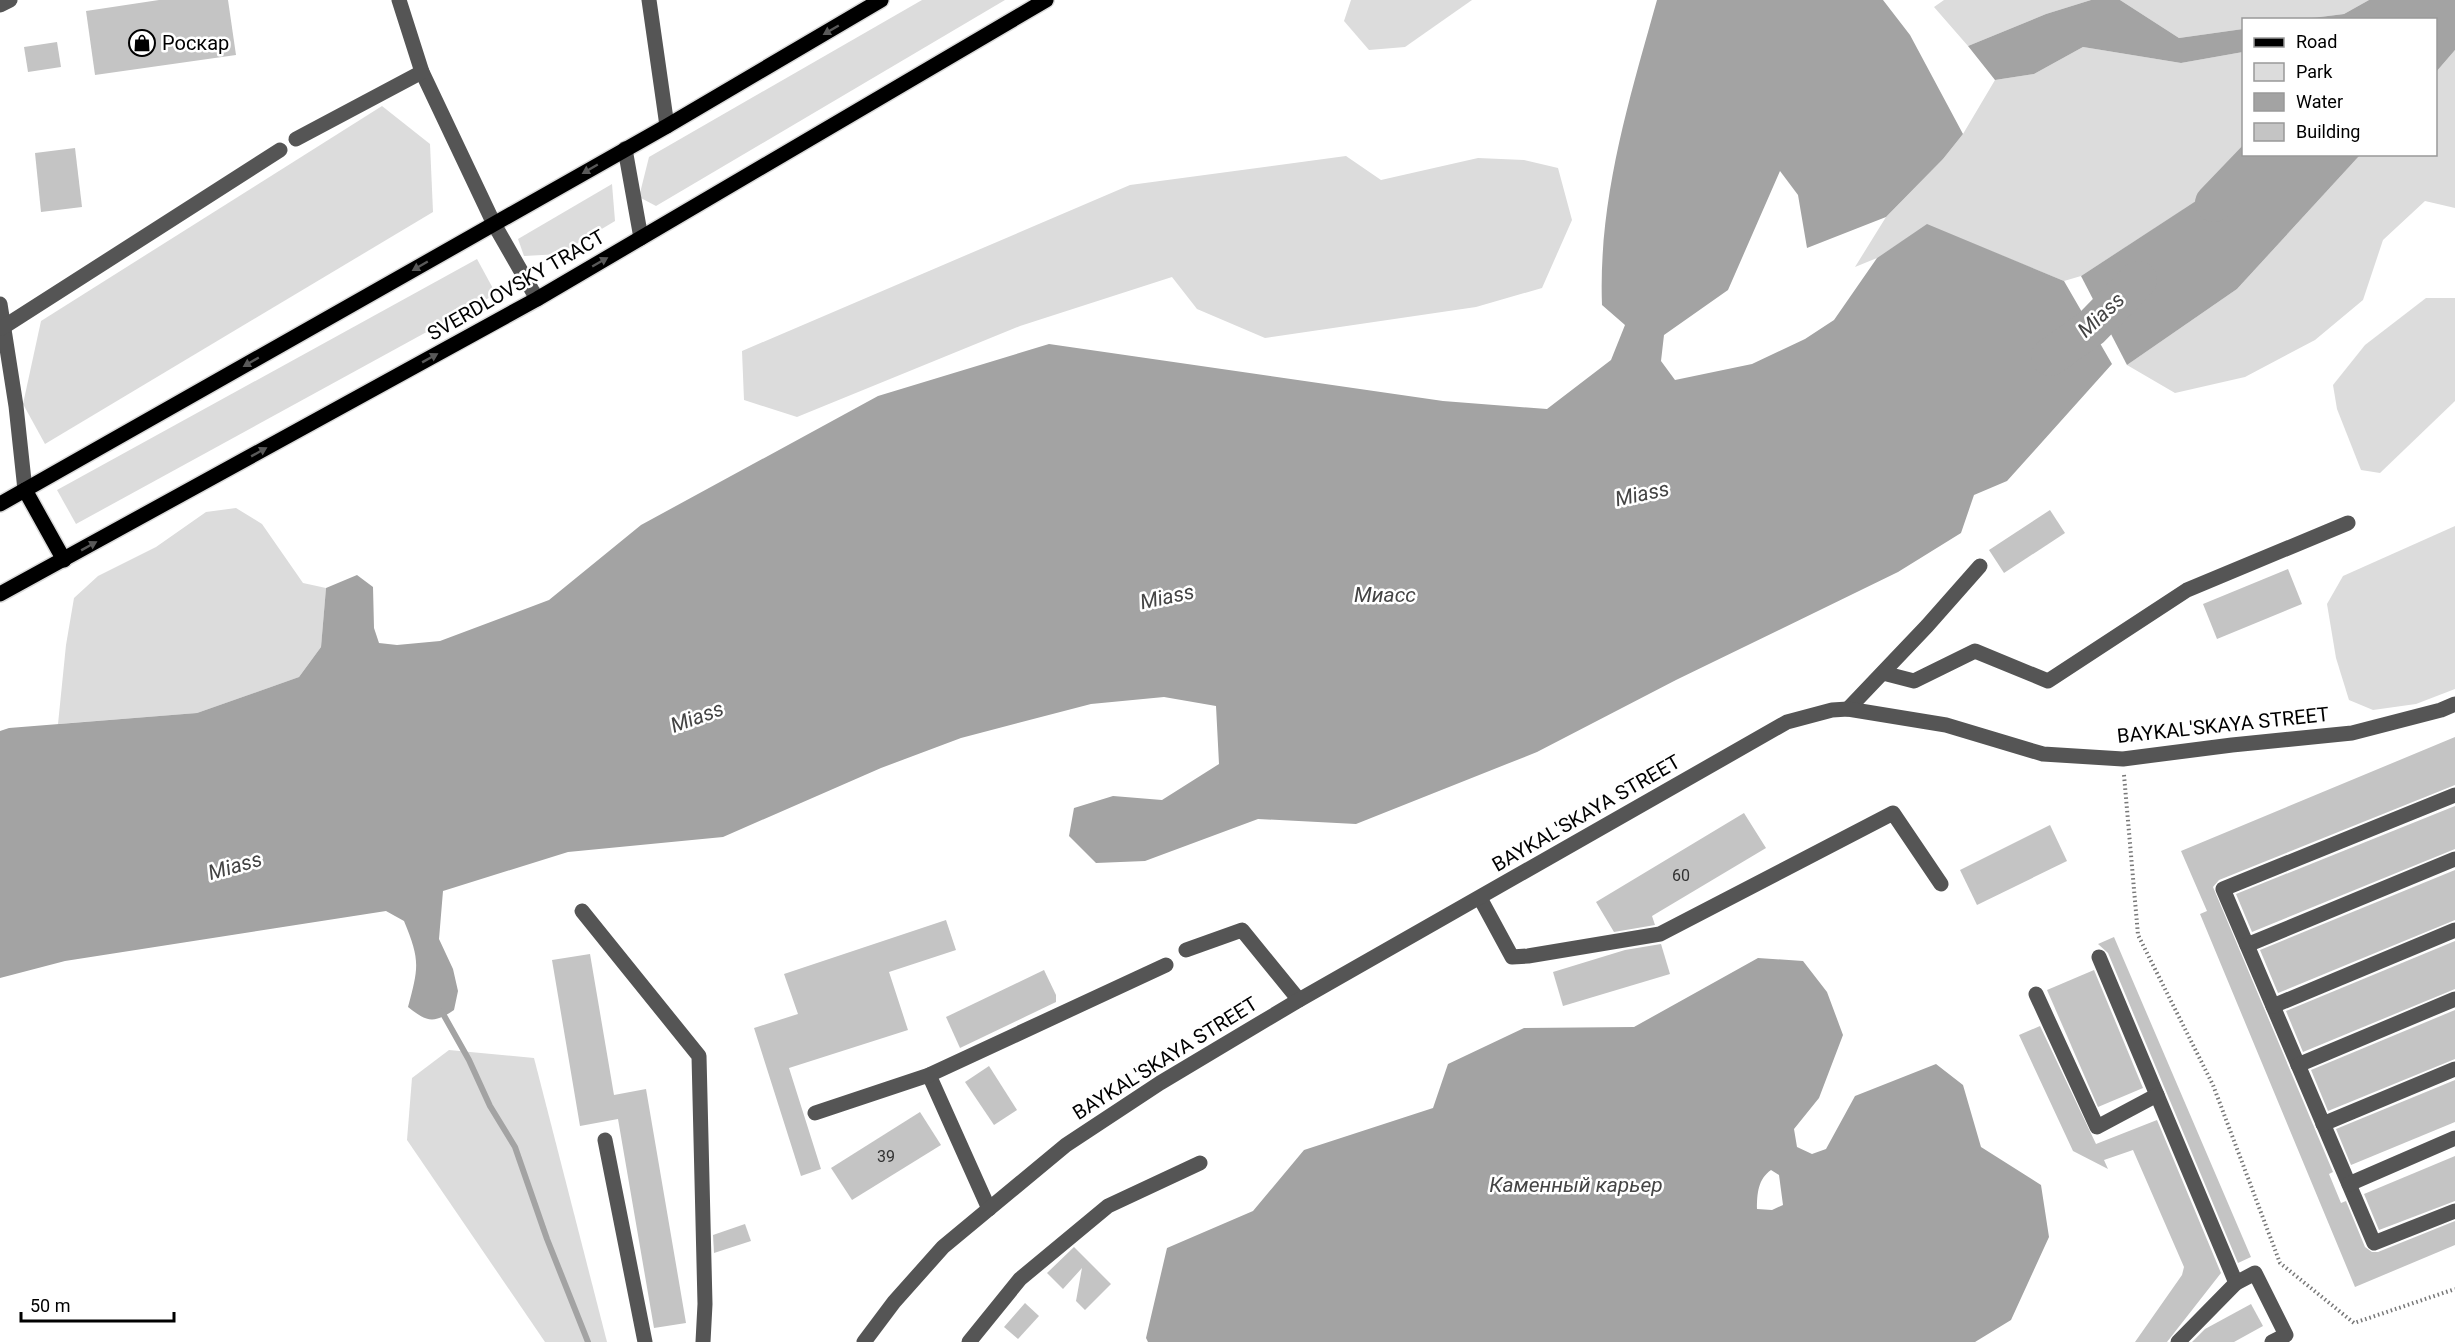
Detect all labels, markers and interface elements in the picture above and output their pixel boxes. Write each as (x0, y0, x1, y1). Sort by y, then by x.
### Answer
legend (2242, 18, 2437, 156)
one-way arrow (823, 24, 839, 35)
shop icon: Роскар (127, 28, 157, 58)
place label: Роскар (162, 31, 229, 55)
text: Road (2296, 31, 2337, 52)
text: Park (2296, 61, 2333, 82)
text: Water (2296, 91, 2343, 112)
text: Building (2296, 121, 2360, 142)
one-way arrow (581, 164, 598, 174)
street label: SVERDLOVSKY TRACT (423, 224, 609, 346)
one-way arrow (592, 257, 608, 268)
one-way arrow (411, 261, 428, 271)
water label: Miass (2073, 288, 2129, 342)
one-way arrow (422, 353, 439, 363)
one-way arrow (242, 357, 259, 367)
one-way arrow (251, 447, 268, 457)
water label: Miass (1613, 477, 1671, 511)
one-way arrow (81, 541, 97, 552)
water label: Miass (1138, 580, 1196, 614)
water label: Миасс (1354, 583, 1416, 607)
water label: Miass (667, 696, 727, 738)
street label: BAYKAL'SKAYA STREET (2116, 702, 2330, 748)
street label: BAYKAL'SKAYA STREET (1488, 749, 1684, 877)
water label: Miass (205, 847, 265, 885)
house number: 60 (1672, 866, 1690, 885)
street label: BAYKAL'SKAYA STREET (1068, 991, 1262, 1125)
house number: 39 (877, 1147, 895, 1166)
water label: Каменный карьер (1489, 1173, 1663, 1197)
scale bar (21, 1285, 174, 1323)
text: 50 m (30, 1295, 70, 1316)

